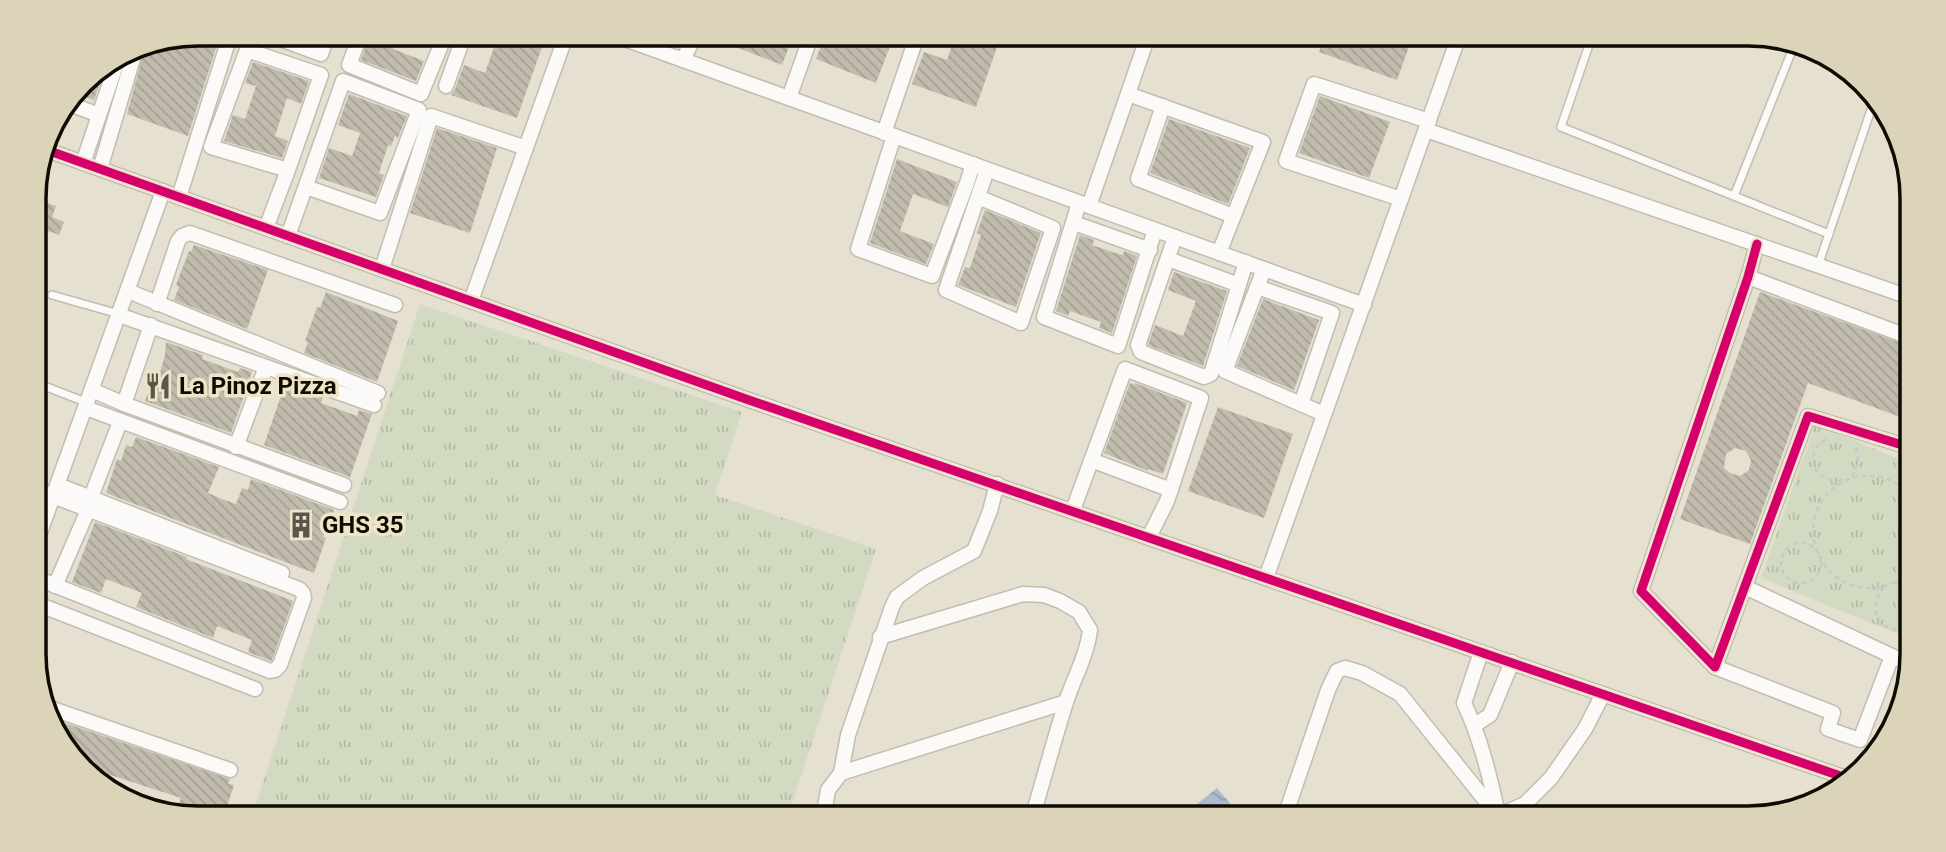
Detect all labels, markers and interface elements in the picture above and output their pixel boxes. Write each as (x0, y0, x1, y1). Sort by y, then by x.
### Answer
restaurant icon: La Pinoz Pizza (143, 371, 173, 401)
place label: La Pinoz Pizza (179, 372, 337, 400)
building icon: GHS 35 (286, 510, 316, 540)
place label: GHS 35 (322, 511, 404, 539)

